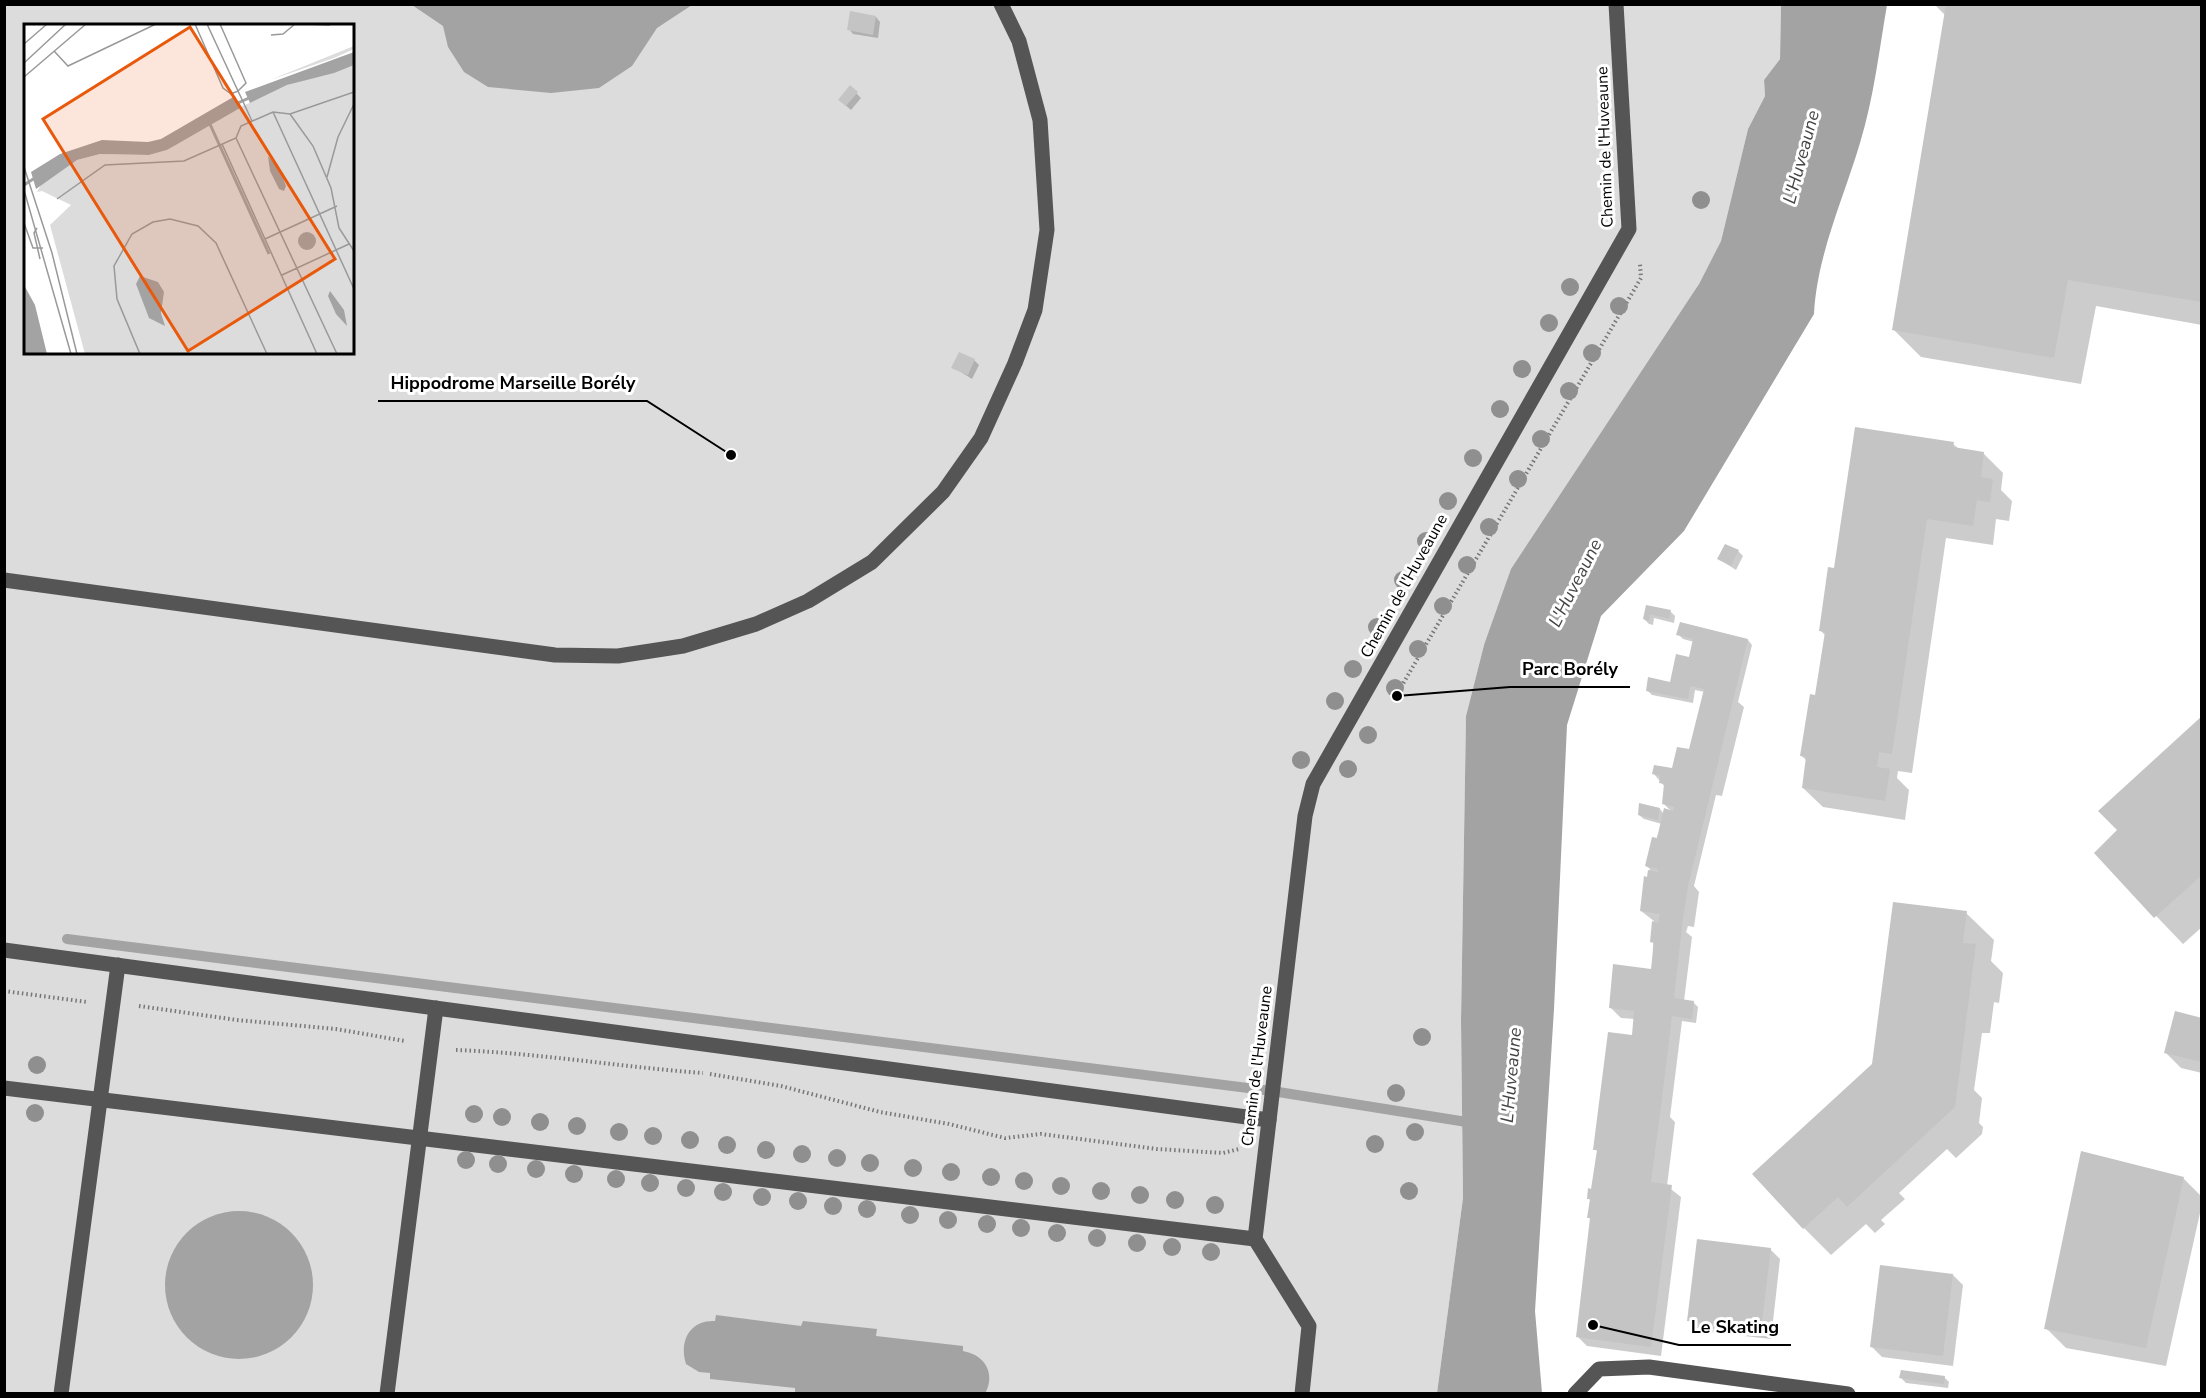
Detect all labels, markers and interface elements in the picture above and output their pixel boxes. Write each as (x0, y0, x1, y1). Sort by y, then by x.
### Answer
inset map (24, 24, 354, 354)
street label: Chemin de l'Huveaune (1591, 66, 1619, 228)
water label: L'Huveaune (1777, 107, 1825, 206)
callout: Hippodrome Marseille Borély (378, 365, 647, 401)
text: Hippodrome Marseille Borély (391, 371, 636, 395)
street label: Chemin de l'Huveaune (1355, 510, 1453, 662)
water label: L'Huveaune (1543, 535, 1608, 631)
callout: Parc Borély (1510, 651, 1630, 687)
text: Parc Borély (1522, 657, 1618, 681)
street label: Chemin de l'Huveaune (1236, 985, 1278, 1147)
water label: L'Huveaune (1495, 1026, 1527, 1124)
callout: Le Skating (1679, 1309, 1791, 1345)
text: Le Skating (1691, 1315, 1779, 1339)

